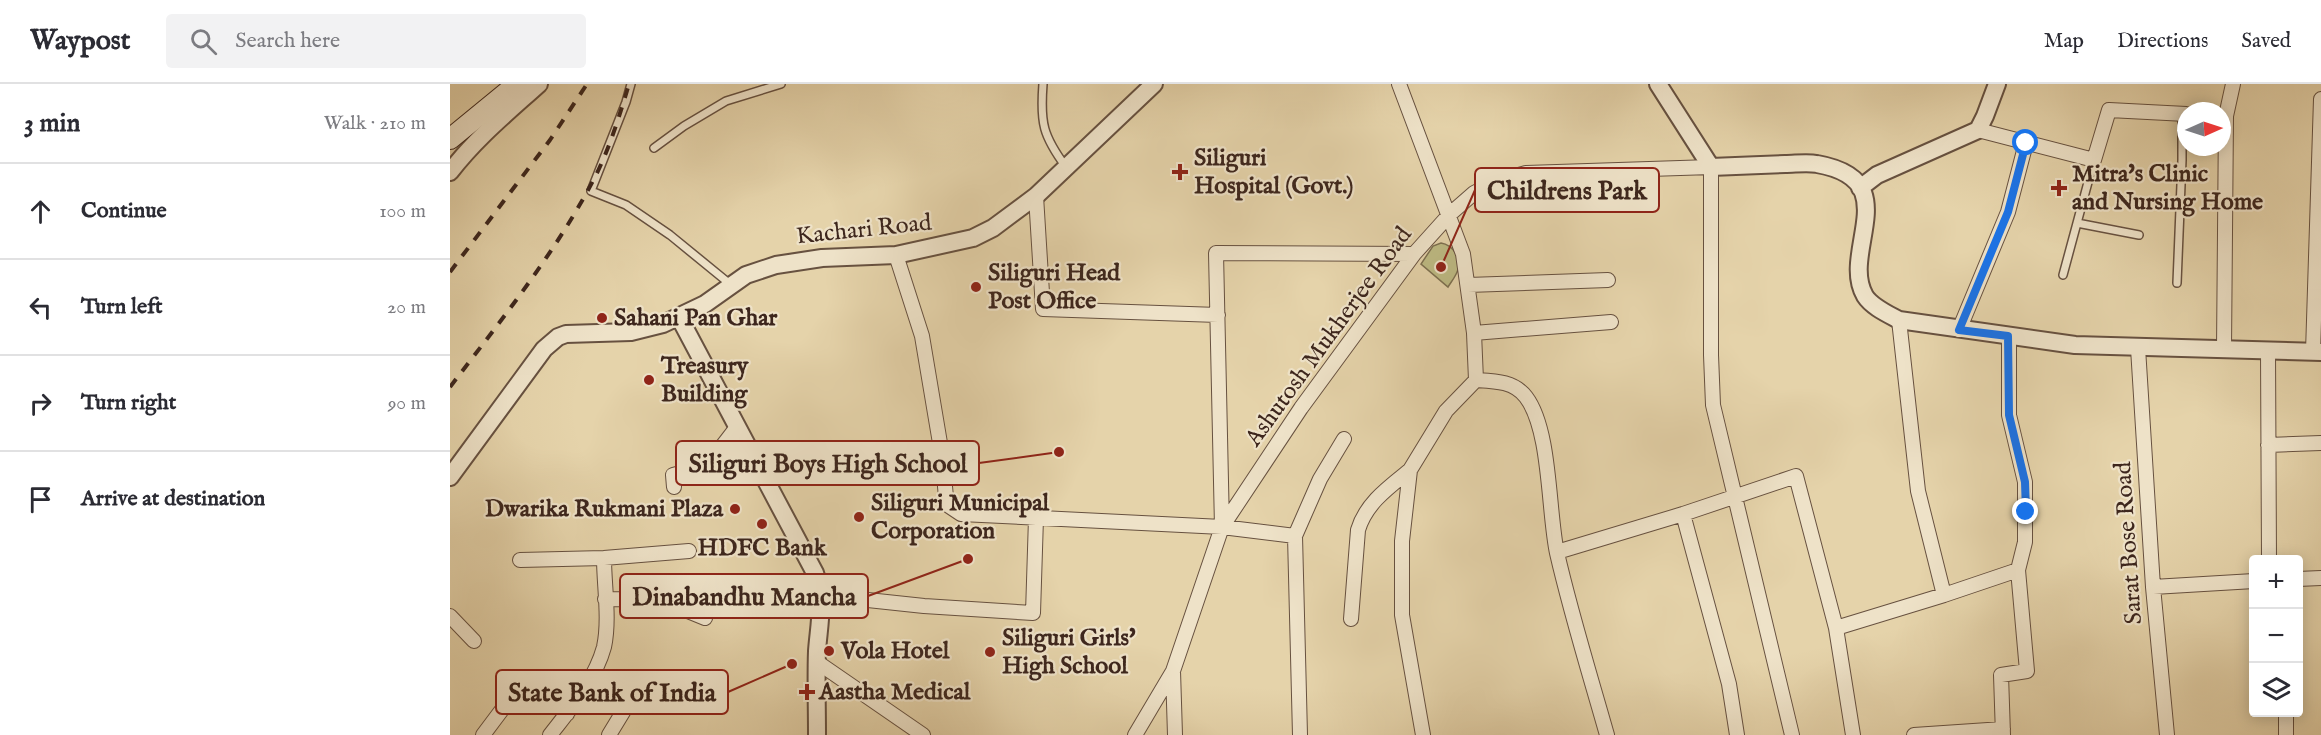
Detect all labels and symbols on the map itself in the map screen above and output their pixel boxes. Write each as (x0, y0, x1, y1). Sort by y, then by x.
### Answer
north arrow (2177, 102, 2231, 156)
route start (2012, 129, 2038, 155)
place label: Siliguri Hospital (Govt.) (1194, 143, 1353, 202)
place label: Mitra's Clinic and Nursing Home (2072, 159, 2263, 218)
marker: Siliguri Hospital (Govt.) (1171, 163, 1189, 181)
callout: Childrens Park (1475, 168, 1659, 212)
text: Childrens Park (1487, 175, 1648, 208)
marker: Mitra's Clinic and Nursing Home (2050, 179, 2068, 197)
street label: Kachari Road (795, 207, 933, 253)
street label: Ashutosh Mukherjee Road (1238, 221, 1419, 454)
place label: Siliguri Head Post Office (988, 258, 1121, 317)
marker: Siliguri Head Post Office (969, 280, 983, 294)
place label: Sahani Pan Ghar (614, 303, 778, 334)
marker: Sahani Pan Ghar (595, 311, 609, 325)
place label: Treasury Building (660, 351, 750, 410)
marker: Treasury Building (642, 373, 656, 387)
callout: Siliguri Boys High School (676, 441, 979, 485)
text: Siliguri Boys High School (689, 448, 968, 481)
street label: Sarat Bose Road (2108, 460, 2150, 625)
place label: Siliguri Municipal Corporation (871, 488, 1050, 547)
place label: Dwarika Rukmani Plaza (485, 494, 724, 525)
route end (2012, 498, 2038, 524)
marker: Dwarika Rukmani Plaza (728, 502, 742, 516)
marker: Siliguri Municipal Corporation (852, 510, 866, 524)
marker: HDFC Bank (755, 517, 769, 531)
place label: HDFC Bank (697, 533, 828, 564)
callout: Dinabandhu Mancha (620, 574, 868, 618)
text: Dinabandhu Mancha (632, 581, 857, 614)
place label: Siliguri Girls' High School (1002, 623, 1136, 682)
place label: Vola Hotel (840, 636, 950, 667)
marker: Vola Hotel (822, 644, 836, 658)
marker: Siliguri Girls' High School (983, 645, 997, 659)
callout: State Bank of India (496, 670, 728, 714)
text: State Bank of India (508, 677, 717, 710)
place label: Aastha Medical (818, 677, 971, 708)
marker: Aastha Medical (800, 685, 814, 699)

